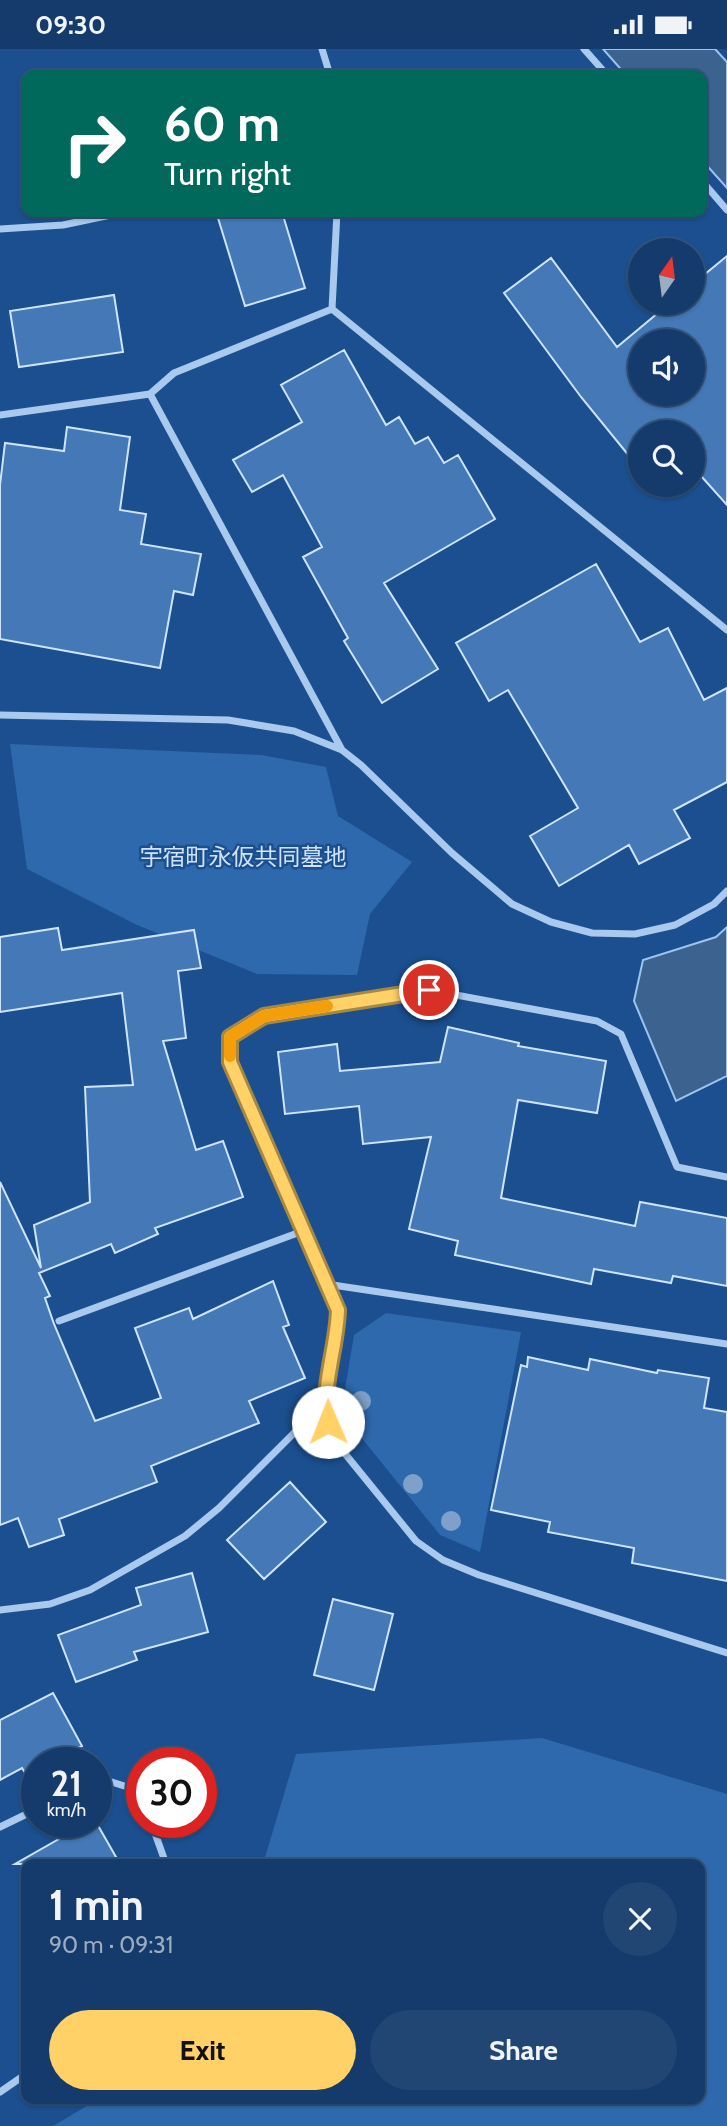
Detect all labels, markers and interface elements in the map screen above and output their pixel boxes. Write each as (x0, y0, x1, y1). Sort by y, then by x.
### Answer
text: 09:30 (35, 9, 106, 41)
text: 60 m (164, 94, 280, 153)
icon: right (49, 98, 140, 189)
text: Turn right (164, 154, 291, 193)
north arrow (628, 238, 705, 315)
map controls (628, 238, 705, 497)
button: sound (628, 329, 705, 406)
button: search (628, 420, 705, 497)
park label: 宇宿町永仮共同墓地 (140, 843, 347, 871)
pin (399, 960, 459, 1020)
icon: arrive (410, 971, 448, 1009)
position arrow (291, 1385, 365, 1459)
speed limit sign: 30 (126, 1747, 217, 1838)
text: 21 (51, 1762, 82, 1805)
text: km/h (47, 1799, 86, 1821)
text: 1 min (49, 1879, 144, 1931)
button: close (603, 1882, 677, 1956)
text: 90 m · 09:31 (49, 1931, 173, 1959)
button: Exit (49, 2010, 356, 2090)
button: Share (370, 2010, 677, 2090)

